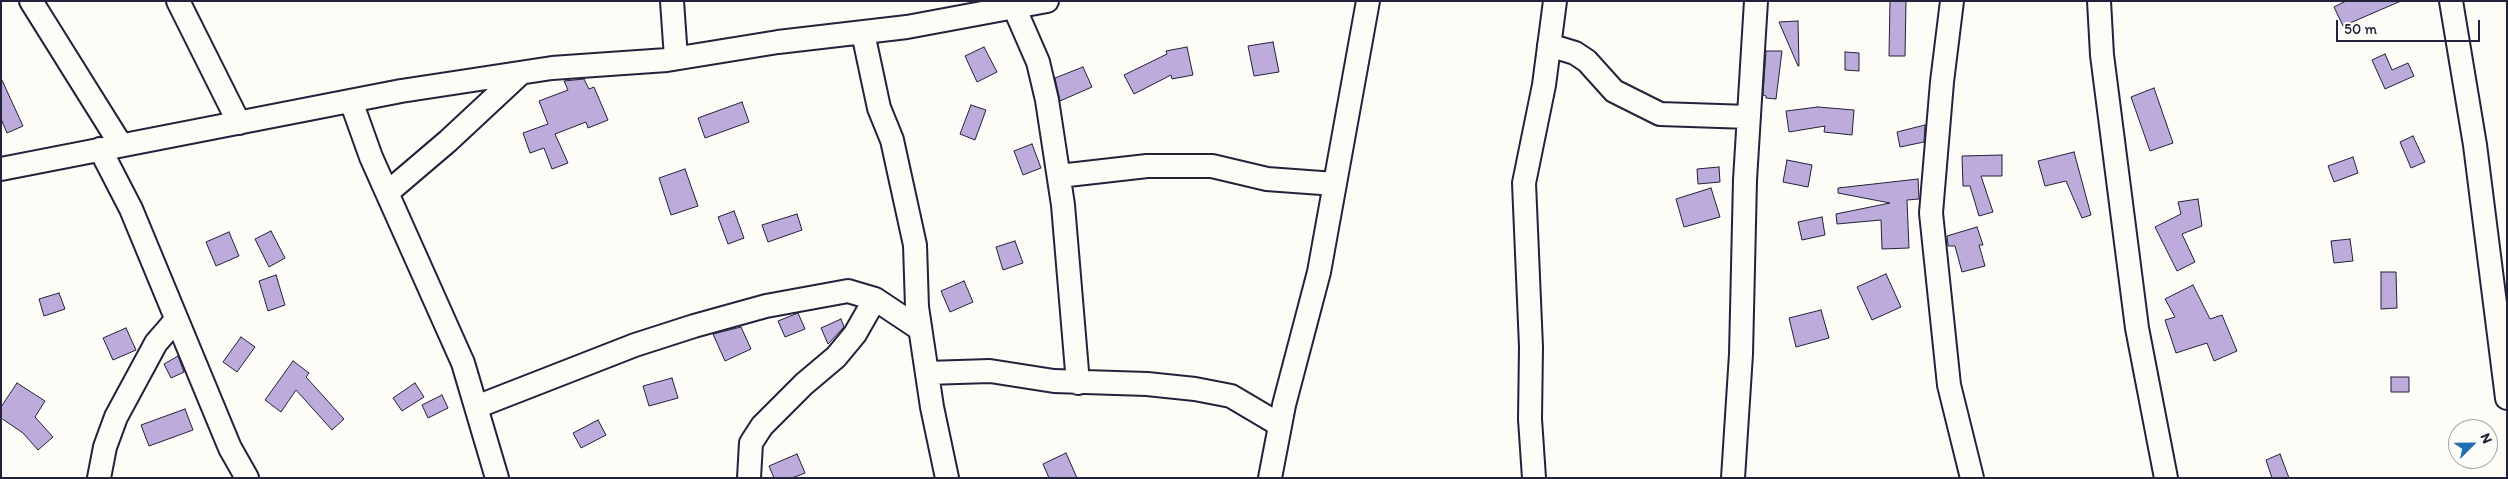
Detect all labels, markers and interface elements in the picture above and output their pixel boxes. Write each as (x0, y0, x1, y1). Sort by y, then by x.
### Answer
scale bar (2338, 10, 2482, 42)
text: 50 m (2344, 20, 2377, 38)
north arrow (2448, 419, 2498, 469)
text: N (2477, 431, 2496, 446)

